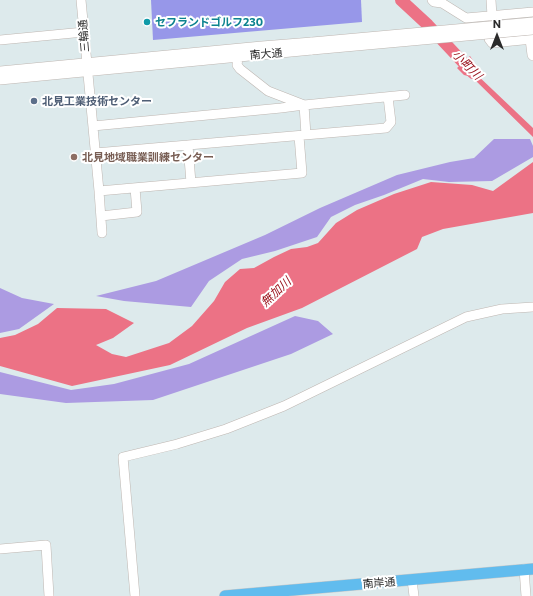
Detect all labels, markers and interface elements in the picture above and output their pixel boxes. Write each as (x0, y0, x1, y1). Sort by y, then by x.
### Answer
place label: セフランドゴルフ230 (155, 15, 263, 29)
north arrow (477, 16, 517, 56)
marker: セフランドゴルフ230 (142, 17, 152, 27)
text: N (493, 17, 501, 30)
street label: 三輪通 (76, 19, 92, 53)
street label: 南大通 (249, 46, 283, 62)
water label: 小町川 (449, 47, 485, 83)
place label: 北見工業技術センター (42, 94, 152, 108)
marker: 北見工業技術センター (29, 96, 39, 106)
place label: 北見地域職業訓練センター (82, 150, 214, 164)
marker: 北見地域職業訓練センター (69, 152, 79, 162)
water label: 無加川 (258, 274, 294, 310)
street label: 南岸通 (362, 575, 396, 591)

